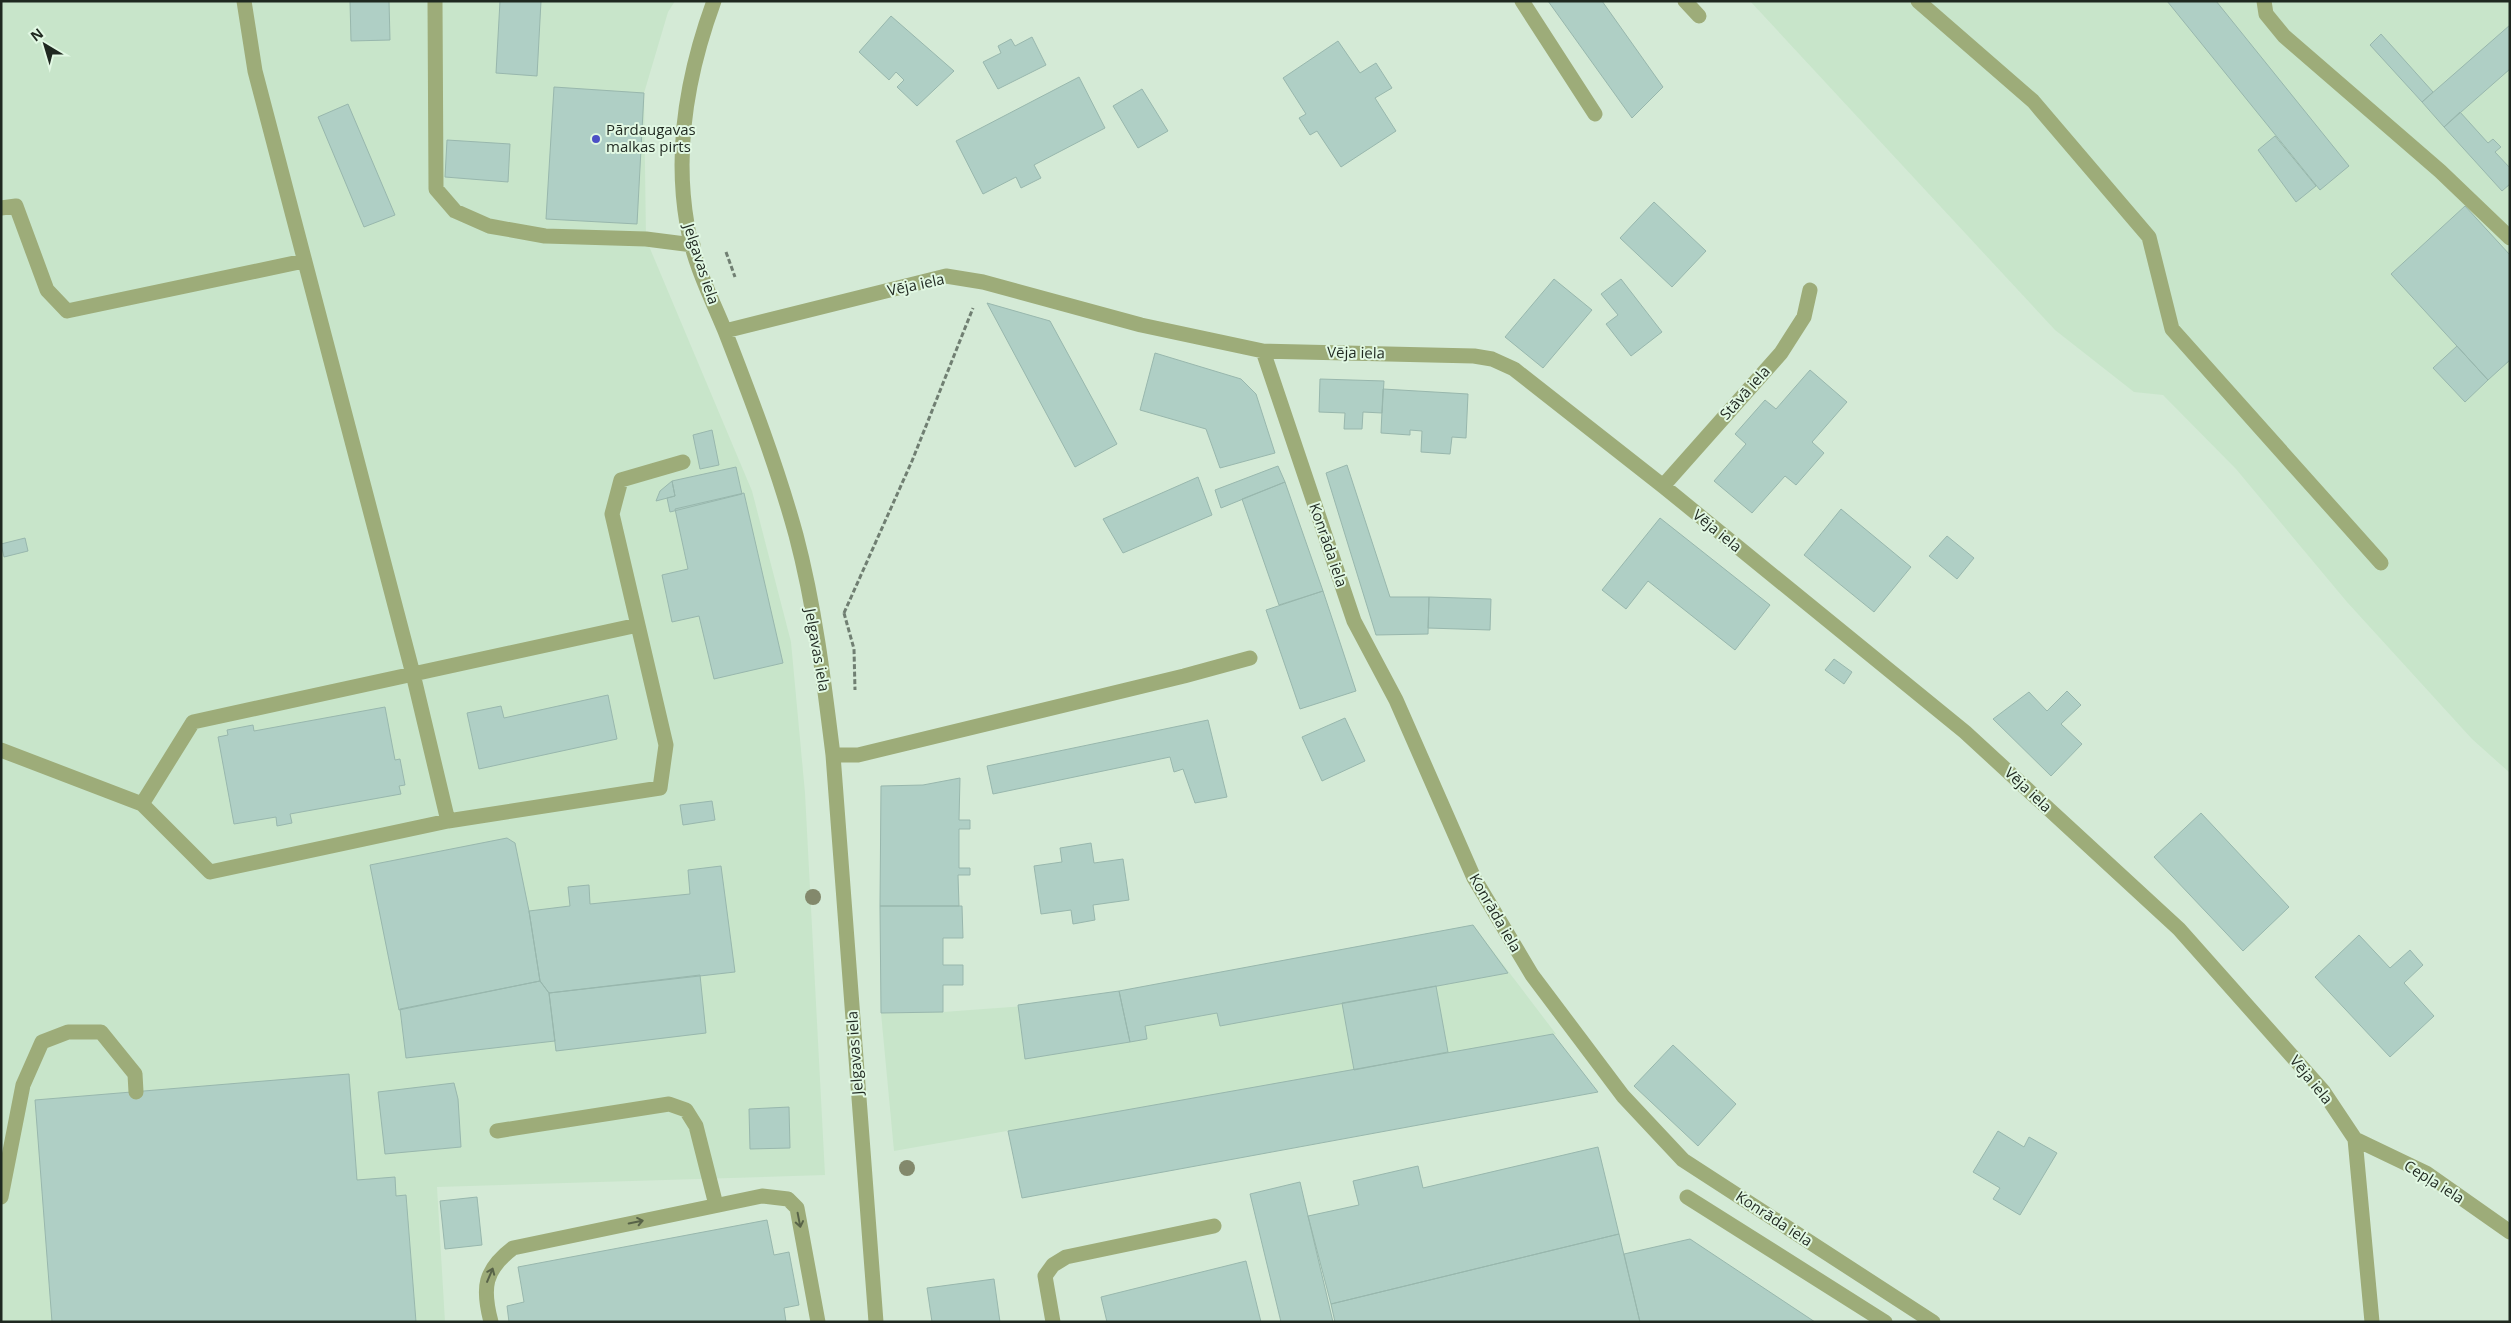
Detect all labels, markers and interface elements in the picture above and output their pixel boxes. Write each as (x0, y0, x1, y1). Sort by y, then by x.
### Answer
north arrow (20, 20, 70, 70)
text: N (26, 23, 47, 45)
place label: Pārdaugavas malkas pirts (606, 119, 696, 156)
marker: Pārdaugavas malkas pirts (590, 133, 602, 145)
street label: Jelgavas iela (679, 219, 724, 307)
street label: Vēja iela (885, 268, 946, 300)
street label: Vēja iela (1327, 341, 1385, 363)
street label: Stāvā iela (1715, 361, 1774, 424)
street label: Konrāda iela (1305, 500, 1353, 589)
street label: Vēja iela (1689, 504, 1746, 556)
street label: Jelgavas iela (801, 605, 835, 693)
street label: Vēja iela (2001, 762, 2057, 816)
street label: Konrāda iela (1465, 870, 1526, 955)
street label: Jelgavas iela (841, 1011, 867, 1098)
street label: Vēja iela (2286, 1051, 2338, 1108)
street label: Cepļa iela (2401, 1155, 2468, 1207)
street label: Konrāda iela (1732, 1186, 1817, 1250)
one-way arrow (795, 1212, 804, 1228)
one-way arrow (628, 1217, 644, 1226)
one-way arrow (486, 1268, 495, 1283)

